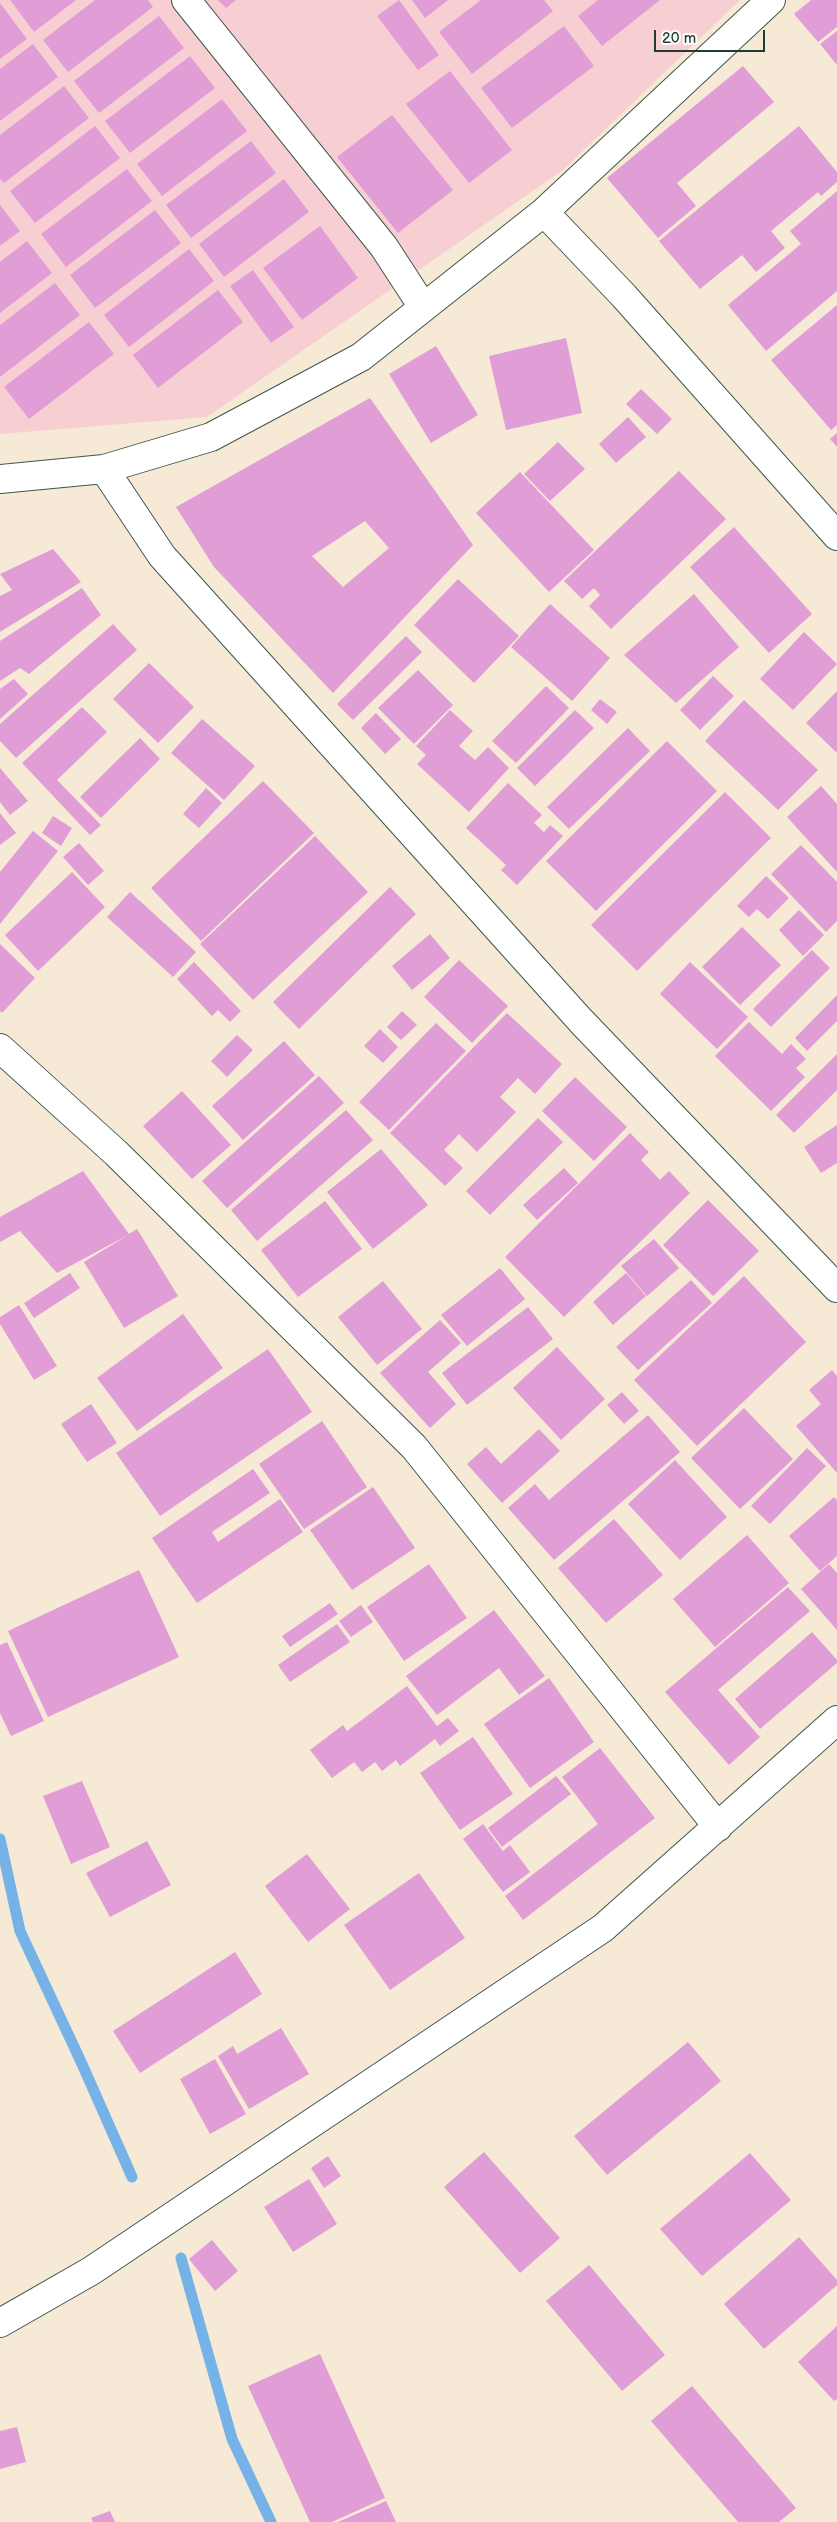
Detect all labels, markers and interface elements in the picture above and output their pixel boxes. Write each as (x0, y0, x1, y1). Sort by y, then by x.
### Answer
scale bar (657, 20, 768, 52)
text: 20 m (662, 29, 696, 48)

